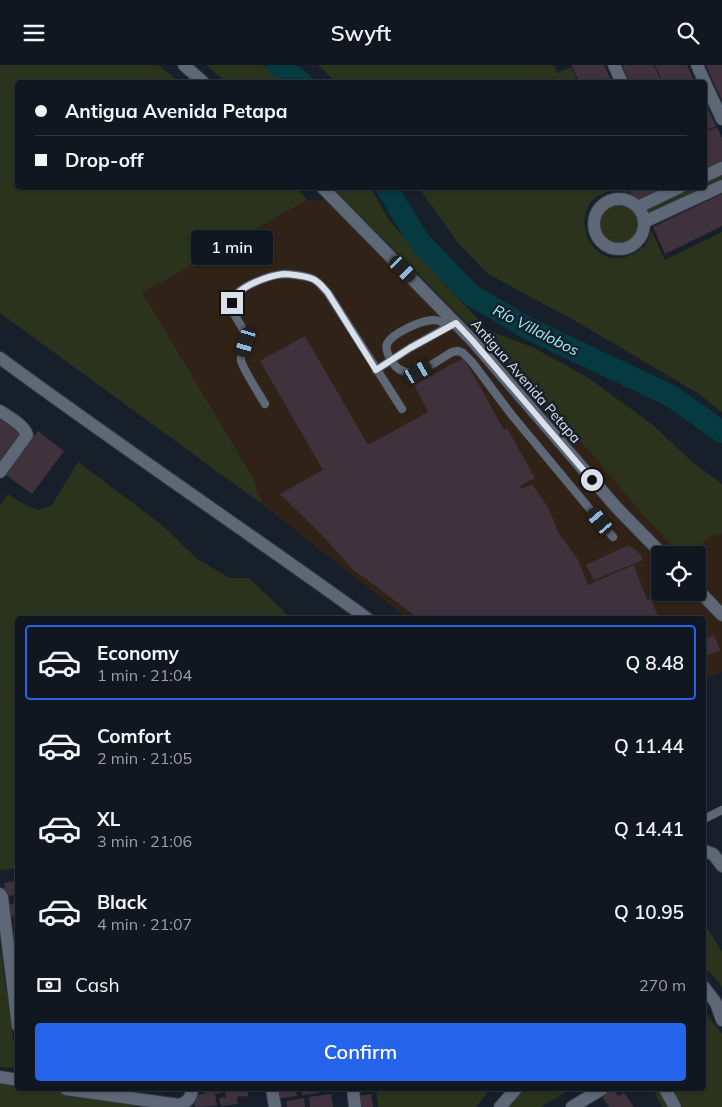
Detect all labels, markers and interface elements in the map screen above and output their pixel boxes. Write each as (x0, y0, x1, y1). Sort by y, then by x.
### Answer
icon: menu (20, 19, 48, 47)
text: Swyft (331, 19, 391, 47)
icon: search (674, 19, 702, 47)
text: Antigua Avenida Petapa (65, 99, 288, 123)
text: Drop-off (65, 148, 143, 172)
callout: 1 min (191, 231, 273, 265)
text: 1 min (211, 237, 253, 257)
car (387, 253, 418, 285)
route end (221, 292, 243, 314)
water label: Río Villalobos (490, 300, 582, 360)
street label: Antigua Avenida Petapa (467, 315, 585, 447)
car (234, 325, 257, 359)
car (401, 358, 434, 386)
route start (581, 469, 603, 491)
car (584, 505, 615, 537)
map controls (651, 546, 706, 601)
button: locate (651, 546, 706, 601)
icon: car (37, 640, 82, 685)
text: Economy (97, 641, 179, 665)
text: Q 8.48 (625, 651, 684, 675)
text: 1 min · 21:04 (97, 665, 192, 685)
icon: car (37, 723, 82, 768)
text: Comfort (97, 724, 171, 748)
text: Q 11.44 (614, 734, 684, 758)
text: 2 min · 21:05 (97, 748, 192, 768)
icon: car (37, 806, 82, 851)
text: XL (97, 807, 120, 831)
text: Q 14.41 (614, 817, 684, 841)
text: 3 min · 21:06 (97, 831, 192, 851)
icon: car (37, 889, 82, 934)
text: Black (97, 890, 147, 914)
text: Q 10.95 (614, 900, 684, 924)
text: 4 min · 21:07 (97, 914, 192, 934)
icon: cash (35, 971, 63, 999)
text: Cash (75, 973, 120, 997)
text: 270 m (639, 975, 686, 995)
button: Confirm (35, 1023, 686, 1081)

